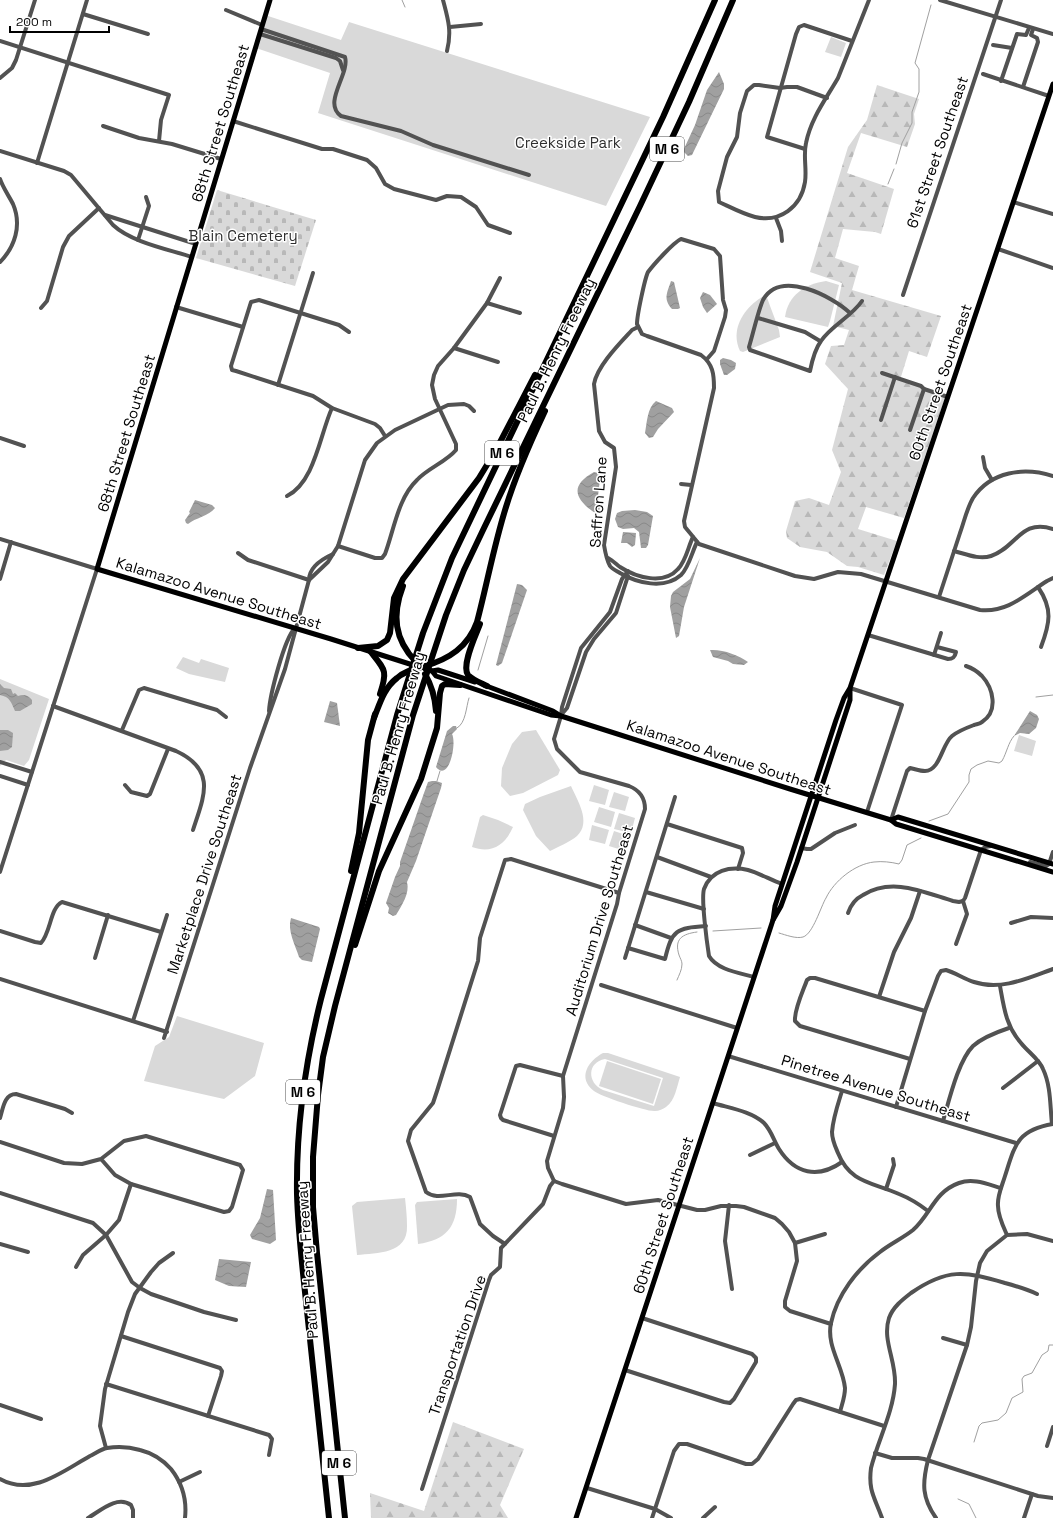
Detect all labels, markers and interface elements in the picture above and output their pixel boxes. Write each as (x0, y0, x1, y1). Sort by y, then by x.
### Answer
scale bar (10, 8, 109, 34)
text: 200 m (16, 14, 52, 30)
street label: 68th Street Southeast (187, 42, 253, 204)
street label: 61st Street Southeast (902, 73, 972, 230)
park label: Creekside Park (515, 133, 621, 152)
road number: M 6 (650, 137, 684, 161)
park label: Blain Cemetery (188, 226, 298, 245)
street label: Paul B. Henry Freeway (513, 275, 599, 425)
street label: 60th Street Southeast (904, 301, 976, 463)
street label: 68th Street Southeast (93, 352, 159, 514)
road number: M 6 (485, 441, 519, 465)
street label: Saffron Lane (585, 456, 611, 548)
street label: Kalamazoo Avenue Southeast (114, 553, 324, 633)
street label: Paul B. Henry Freeway (367, 649, 429, 807)
street label: Kalamazoo Avenue Southeast (624, 715, 834, 799)
street label: Marketplace Drive Southeast (163, 771, 245, 977)
street label: Auditorium Drive Southeast (561, 822, 637, 1018)
street label: Pinetree Avenue Southeast (779, 1050, 973, 1126)
road number: M 6 (286, 1080, 320, 1104)
street label: 60th Street Southeast (629, 1134, 697, 1296)
street label: Paul B. Henry Freeway (292, 1180, 322, 1340)
street label: Transportation Drive (424, 1272, 490, 1418)
road number: M 6 (322, 1451, 356, 1475)

